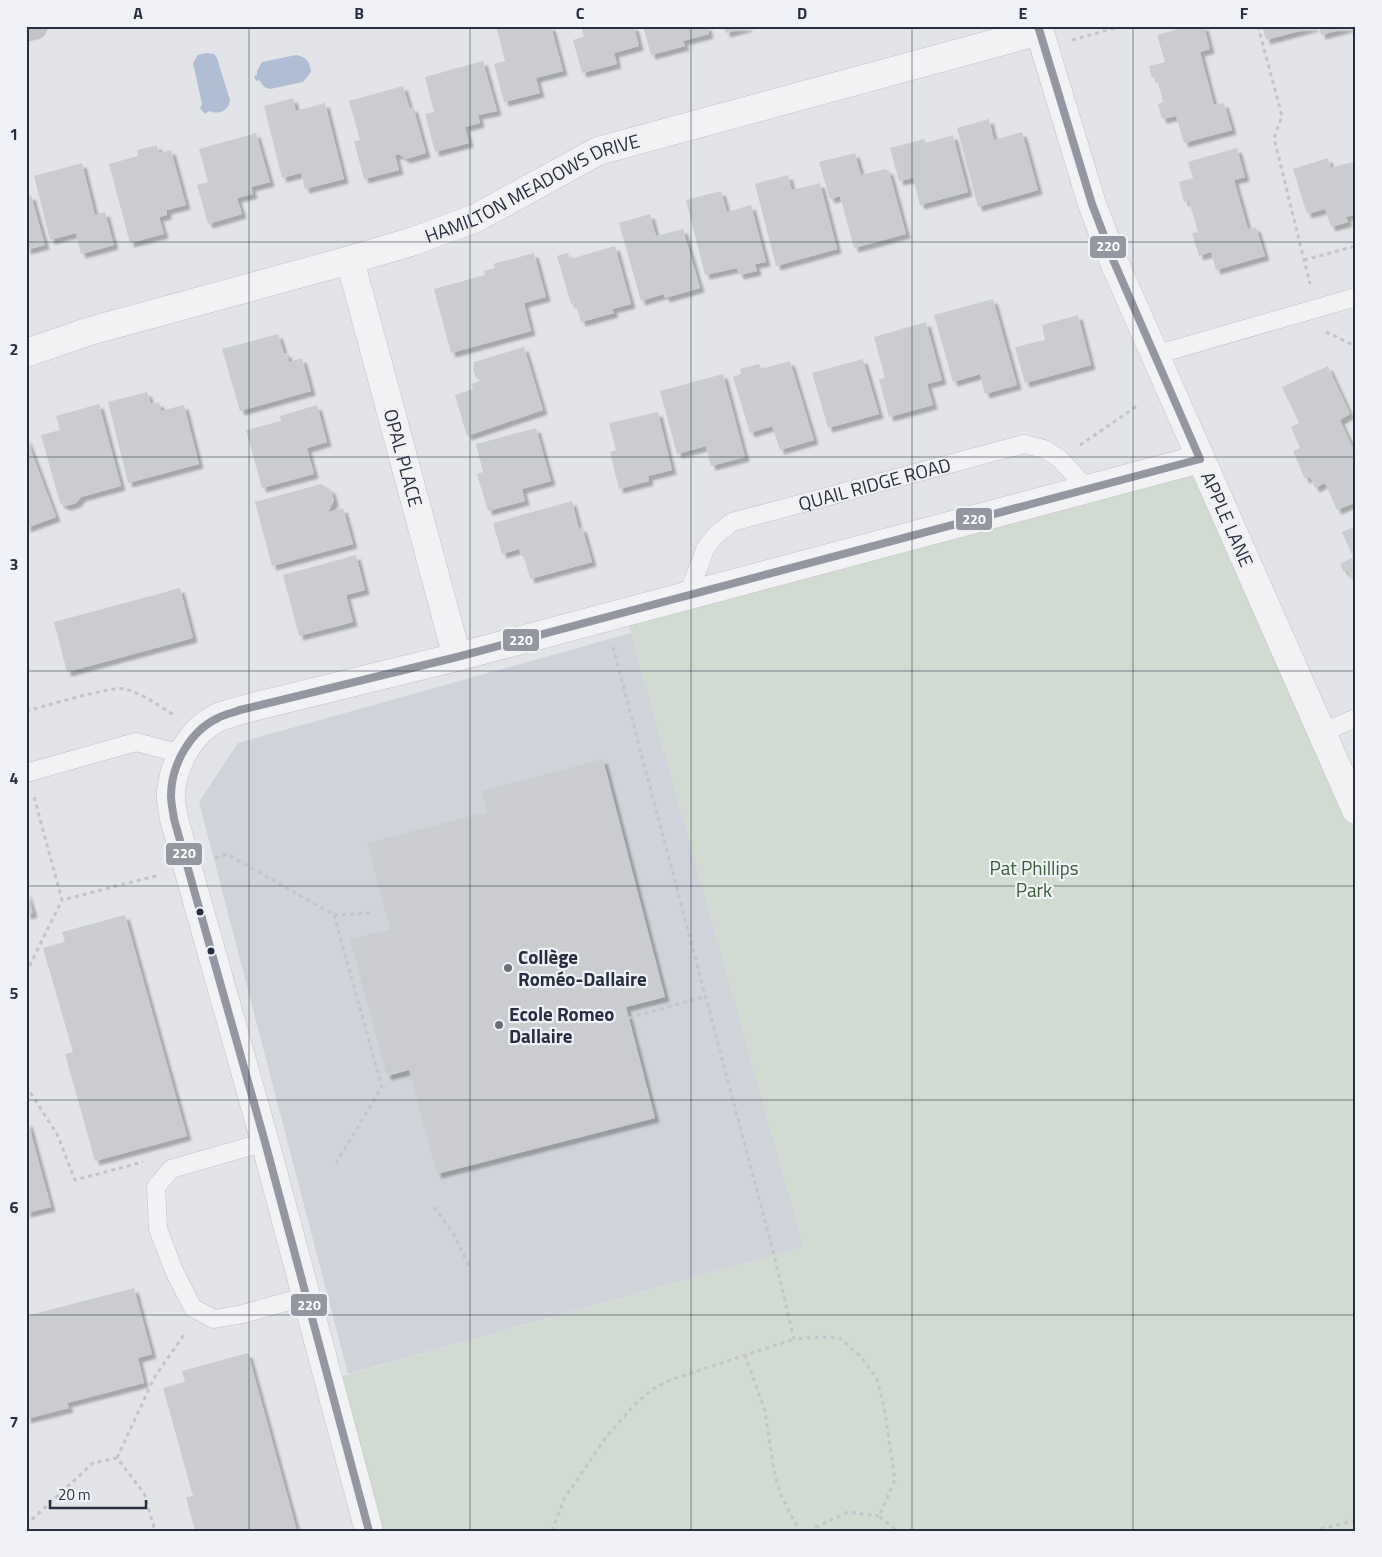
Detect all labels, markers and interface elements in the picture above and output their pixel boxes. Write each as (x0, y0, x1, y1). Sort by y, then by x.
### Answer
text: A (133, 1, 143, 25)
text: B (354, 1, 364, 25)
text: C (576, 1, 585, 25)
text: D (797, 1, 807, 25)
text: E (1019, 1, 1028, 25)
text: F (1240, 1, 1249, 25)
text: 1 (10, 122, 18, 146)
street label: HAMILTON MEADOWS DRIVE (420, 125, 643, 250)
line badge: 220 (1089, 235, 1127, 259)
text: 220 (1096, 235, 1120, 256)
text: 2 (10, 337, 18, 361)
street label: OPAL PLACE (377, 406, 431, 510)
street label: QUAIL RIDGE ROAD (795, 449, 954, 518)
street label: APPLE LANE (1194, 467, 1262, 571)
line badge: 220 (955, 507, 993, 531)
text: 220 (962, 508, 986, 529)
text: 3 (10, 552, 18, 576)
line badge: 220 (502, 628, 540, 652)
text: 220 (509, 629, 533, 650)
text: 4 (10, 766, 19, 790)
line badge: 220 (165, 842, 203, 866)
text: 220 (172, 842, 196, 863)
park label: Pat Phillips Park (990, 853, 1079, 904)
unlabelled marker (195, 907, 205, 917)
place label: Collège Roméo-Dallaire (518, 942, 647, 993)
unlabelled marker (206, 946, 216, 956)
marker: Collège Roméo-Dallaire (502, 962, 514, 974)
text: 5 (10, 981, 19, 1005)
place label: Ecole Romeo Dallaire (509, 999, 614, 1050)
marker: Ecole Romeo Dallaire (493, 1019, 505, 1031)
text: 6 (10, 1195, 19, 1219)
line badge: 220 (290, 1293, 328, 1317)
text: 220 (297, 1294, 321, 1315)
text: 7 (10, 1410, 18, 1434)
scale bar (50, 1477, 146, 1509)
text: 20 m (58, 1483, 91, 1506)

